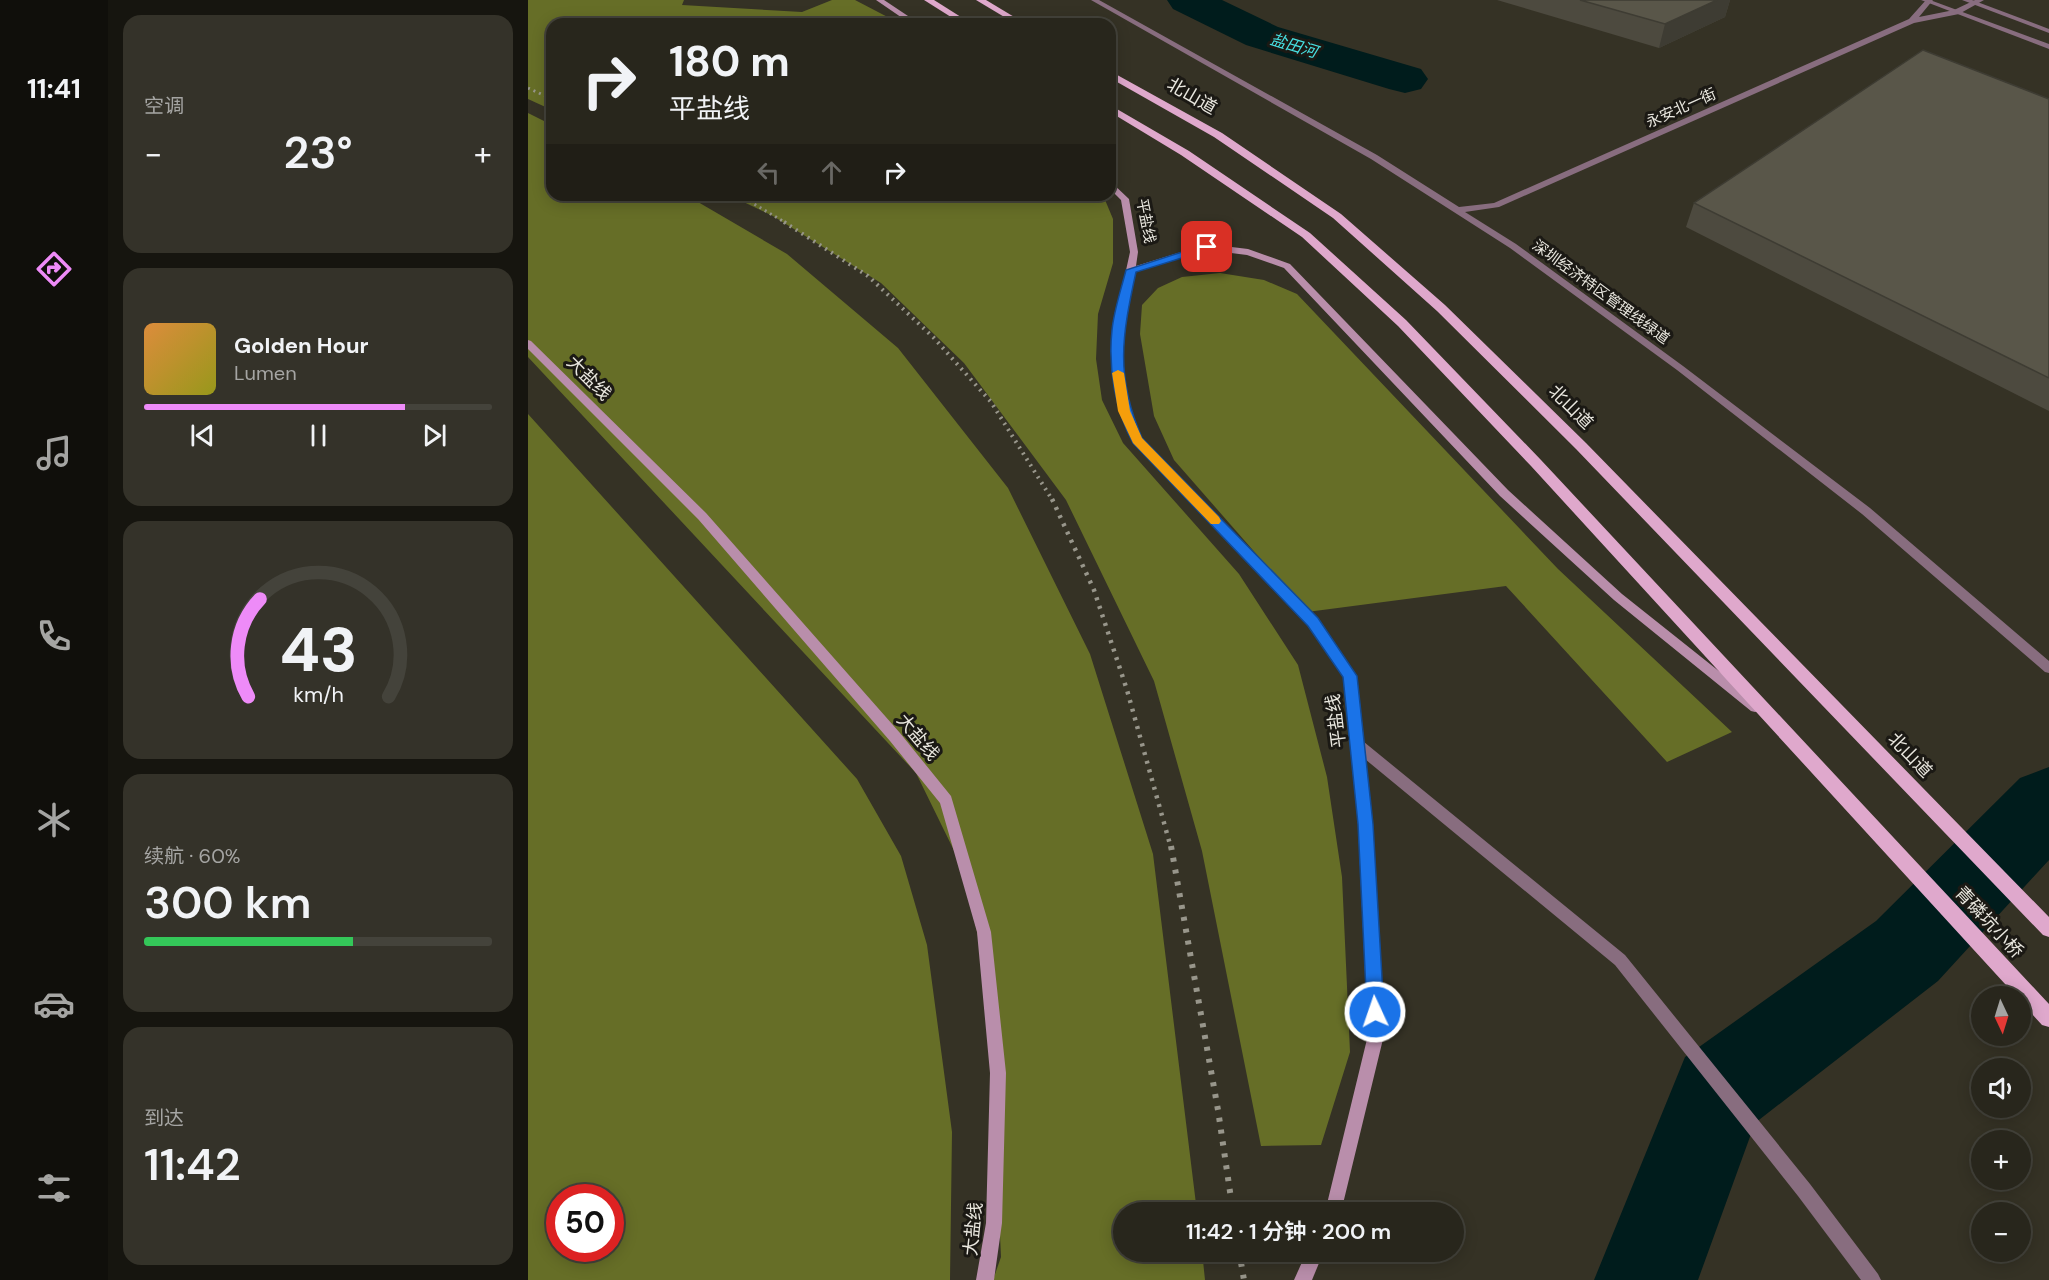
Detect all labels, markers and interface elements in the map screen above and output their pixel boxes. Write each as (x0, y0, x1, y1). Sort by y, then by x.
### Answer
water label: 盐田河 (1268, 28, 1323, 63)
text: 180 m (669, 34, 790, 89)
icon: right (570, 42, 648, 120)
text: 11:41 (27, 71, 81, 106)
street label: 北山道 (1163, 72, 1221, 120)
street label: 永安北一街 (1643, 84, 1719, 132)
text: 平盐线 (669, 91, 750, 126)
text: 空调 (144, 93, 184, 119)
text: 23° (284, 123, 353, 182)
text: − (144, 132, 162, 175)
text: + (474, 132, 492, 175)
icon: left (752, 156, 785, 189)
icon: ahead (815, 156, 848, 189)
icon: right (878, 156, 911, 189)
street label: 平盐线 (1132, 197, 1160, 245)
pin (1181, 221, 1232, 272)
icon: arrive (1190, 230, 1223, 263)
street label: 深圳经济特区管理线绿道 (1528, 235, 1674, 349)
icon: directions (33, 248, 75, 290)
text: Golden Hour (234, 331, 369, 360)
street label: 大盐线 (561, 350, 617, 406)
text: Lumen (234, 360, 297, 386)
street label: 北山道 (1543, 379, 1599, 435)
icon: previous (186, 419, 219, 452)
icon: pause (302, 419, 335, 452)
icon: next (418, 419, 451, 452)
icon: music (33, 432, 75, 474)
text: 43 (279, 609, 357, 690)
icon: phone (33, 615, 75, 657)
text: km/h (293, 681, 343, 709)
street label: 平盐线 (1321, 693, 1351, 749)
street label: 大盐线 (891, 709, 945, 765)
street label: 北山道 (1883, 727, 1937, 783)
icon: climate (33, 799, 75, 841)
text: 续航 · 60% (144, 843, 241, 869)
text: 300 km (144, 873, 311, 932)
street label: 青磷坑小桥 (1950, 881, 2028, 963)
position arrow (1343, 980, 1407, 1044)
icon: car (33, 983, 75, 1025)
north arrow (1971, 986, 2031, 1046)
map controls (1971, 986, 2031, 1262)
button: sound (1971, 1058, 2031, 1118)
text: 到达 (144, 1105, 184, 1131)
button: + (1971, 1130, 2031, 1190)
text: 11:42 (144, 1135, 241, 1194)
icon: filters (33, 1167, 75, 1209)
speed limit sign: 50 (546, 1184, 624, 1262)
street label: 大盐线 (958, 1201, 988, 1257)
button: − (1971, 1202, 2031, 1262)
text: 11:42 · 1 分钟 · 200 m (1186, 1217, 1391, 1246)

